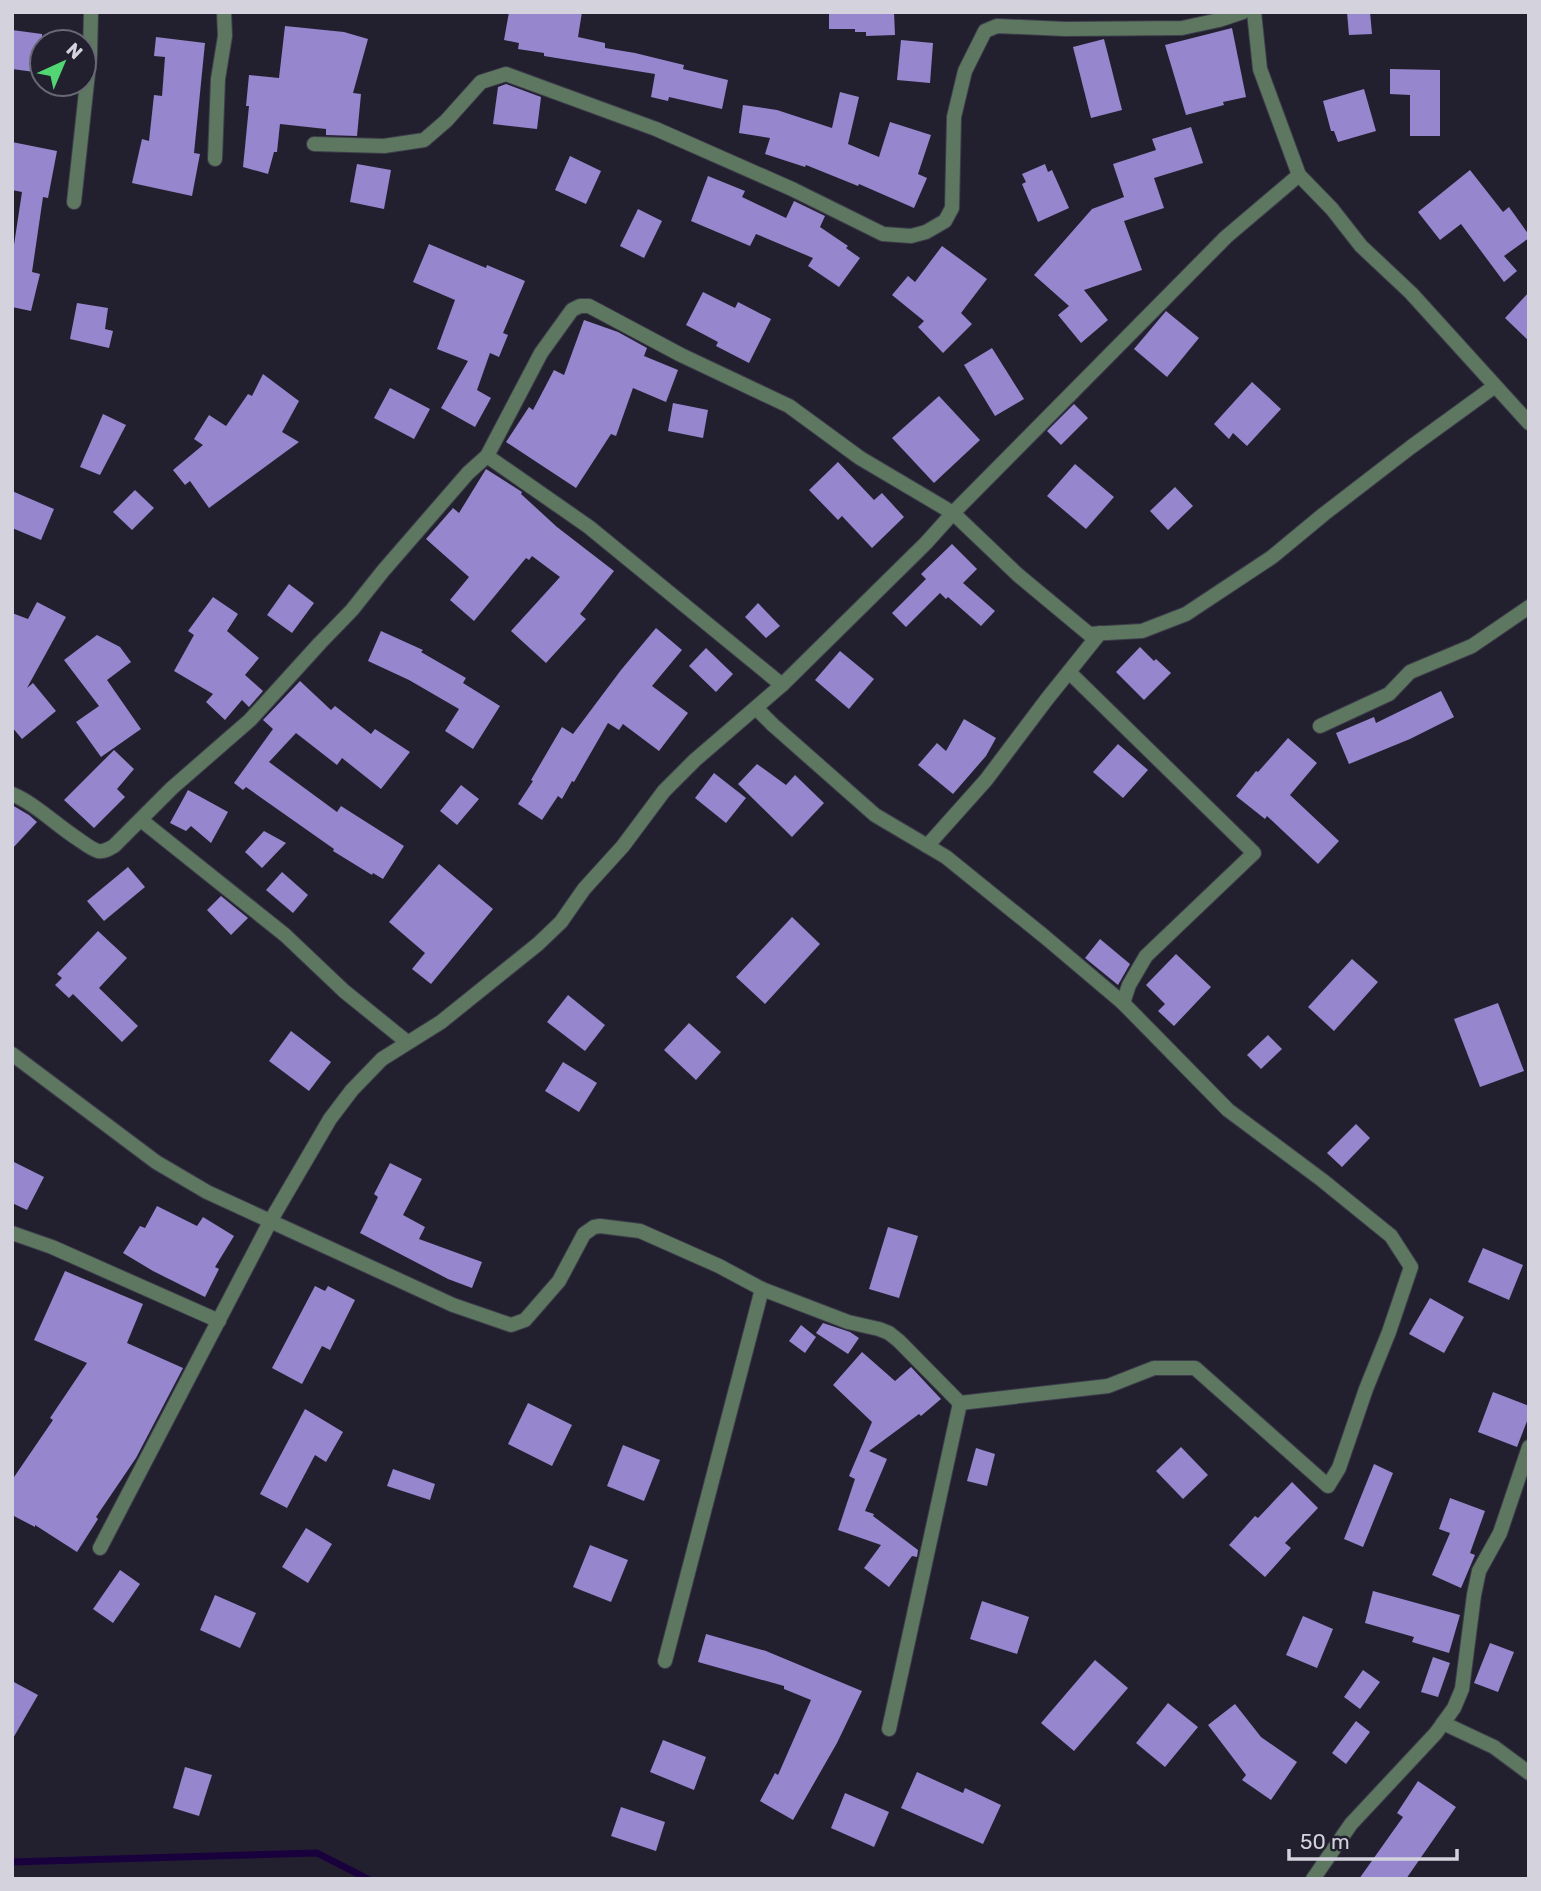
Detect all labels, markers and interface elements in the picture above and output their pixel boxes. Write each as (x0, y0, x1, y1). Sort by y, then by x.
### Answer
north arrow (28, 28, 98, 98)
text: N (62, 38, 87, 64)
scale bar (1289, 1818, 1457, 1862)
text: 50 m (1300, 1829, 1350, 1854)

